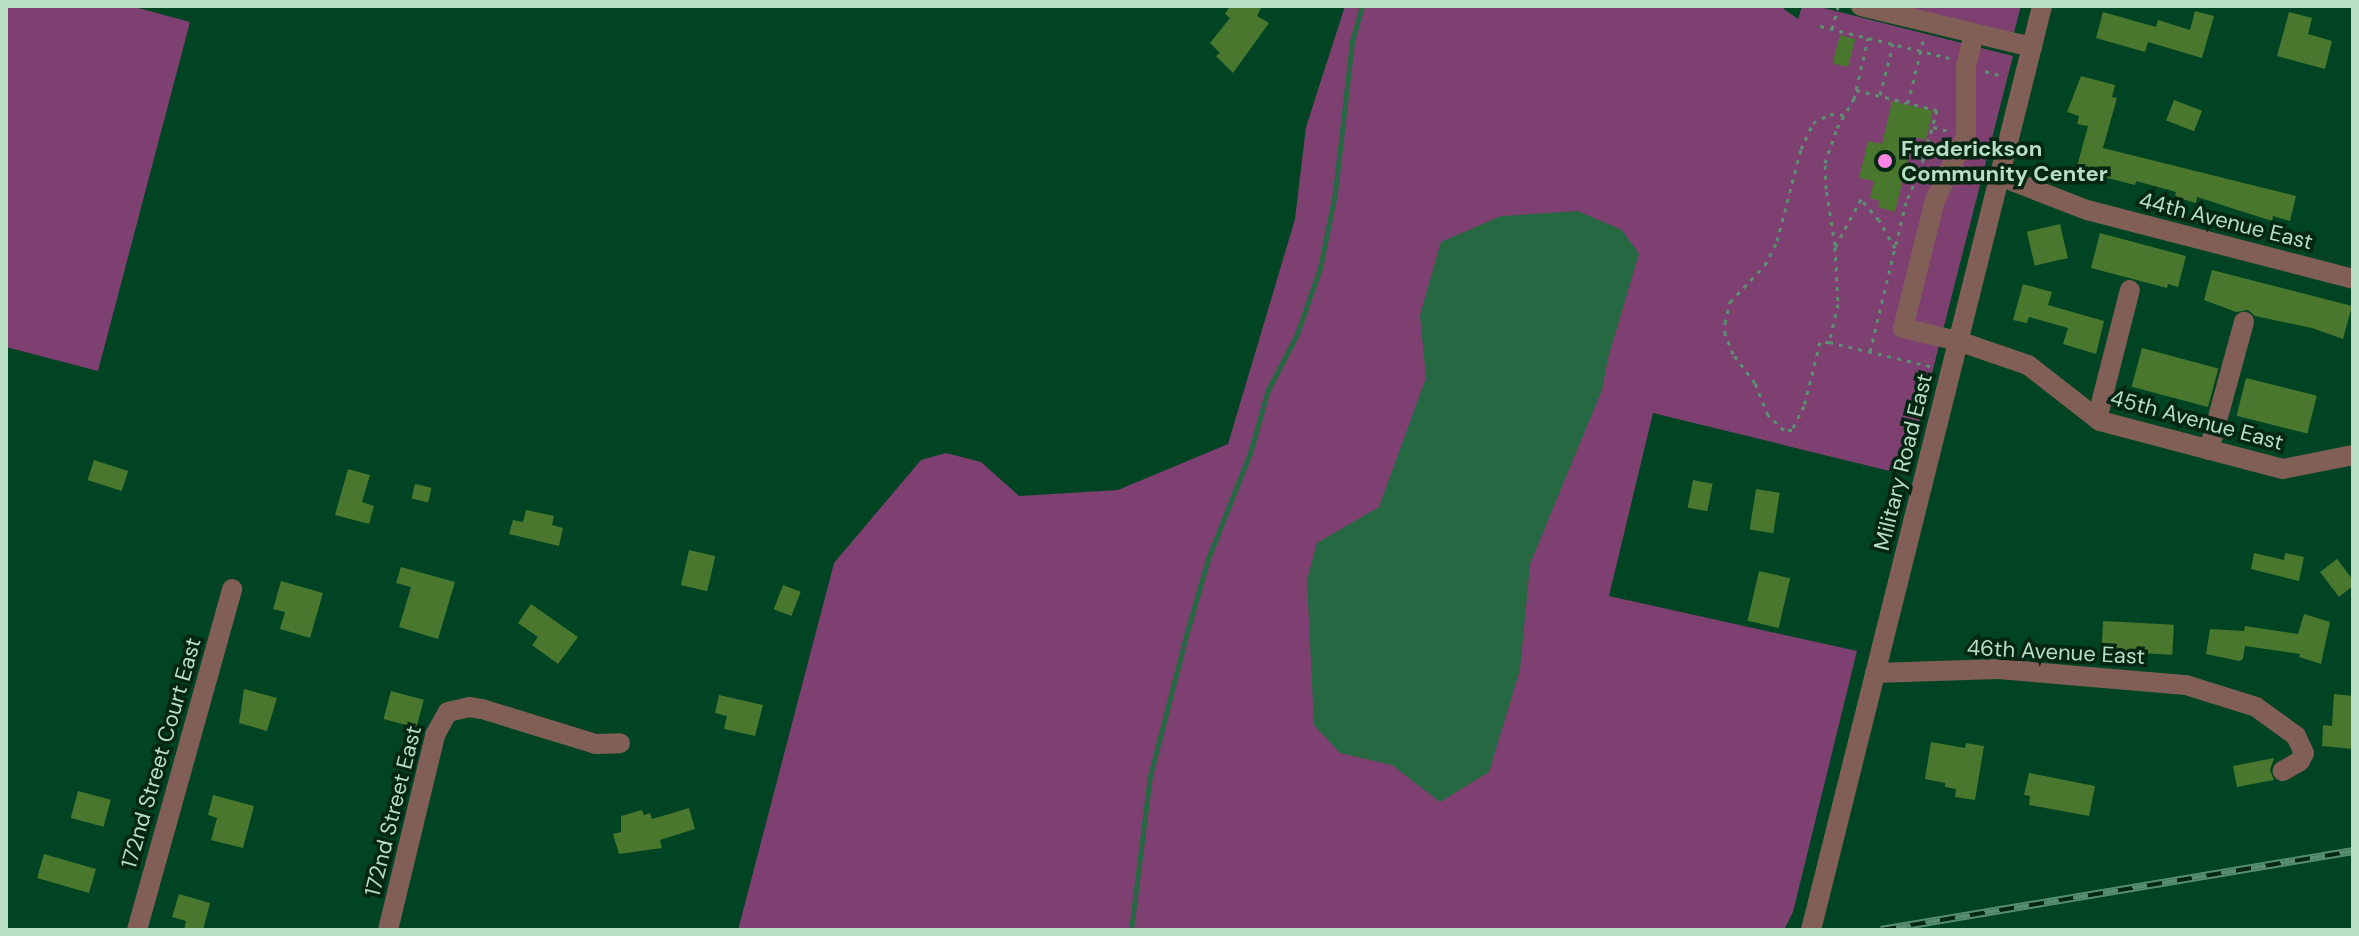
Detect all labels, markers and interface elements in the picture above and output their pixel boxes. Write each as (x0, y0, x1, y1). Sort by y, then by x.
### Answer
place label: Frederickson Community Center (1901, 135, 2108, 186)
marker: Frederickson Community Center (1876, 152, 1894, 170)
street label: 44th Avenue East (2136, 187, 2316, 255)
street label: Military Road East (1868, 371, 1938, 553)
street label: 45th Avenue East (2108, 384, 2286, 456)
street label: 46th Avenue East (1966, 634, 2146, 670)
street label: 172nd Street Court East (115, 635, 207, 871)
street label: 172nd Street East (359, 723, 427, 899)

